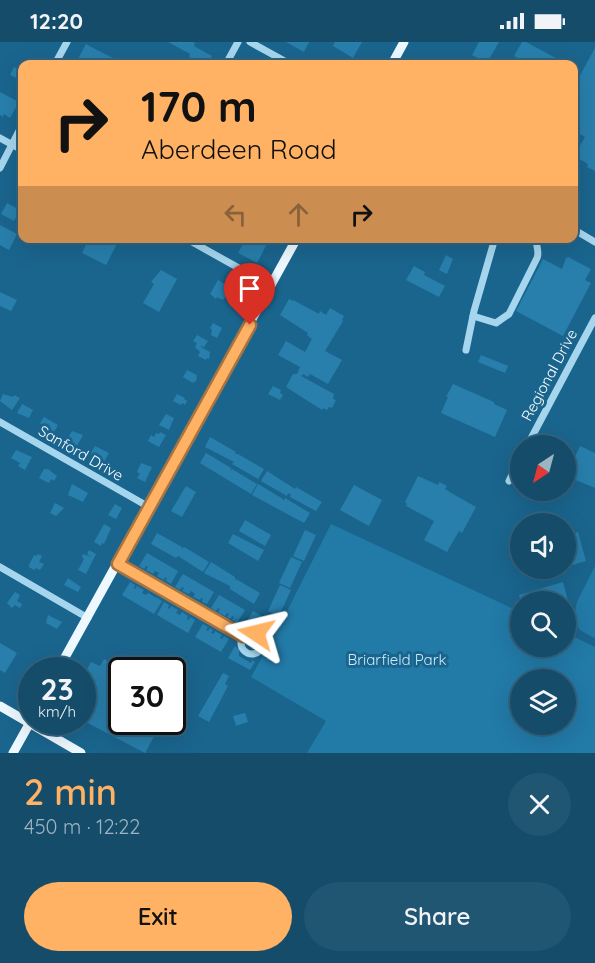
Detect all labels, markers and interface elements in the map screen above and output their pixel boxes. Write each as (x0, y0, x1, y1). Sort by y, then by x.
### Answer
text: 12:20 (30, 7, 83, 35)
text: 170 m (141, 80, 257, 133)
icon: right (42, 84, 120, 162)
text: Aberdeen Road (141, 132, 337, 166)
icon: left (219, 198, 252, 231)
icon: ahead (282, 198, 315, 231)
icon: right (345, 198, 378, 231)
pin (224, 263, 275, 325)
icon: arrive (233, 272, 266, 305)
street label: Regional Drive (517, 326, 581, 424)
street label: Sanford Drive (35, 421, 127, 485)
north arrow (510, 435, 576, 501)
map controls (510, 435, 576, 735)
button: sound (510, 513, 576, 579)
button: search (510, 591, 576, 657)
position arrow (224, 601, 288, 665)
park label: Briarfield Park (348, 650, 446, 669)
speed limit sign: 30 (108, 657, 186, 735)
button: layers (510, 669, 576, 735)
text: 23 (40, 670, 74, 708)
text: km/h (38, 702, 76, 721)
text: 2 min (24, 769, 117, 814)
button: close (508, 773, 571, 836)
text: 450 m · 12:22 (24, 814, 140, 839)
button: Exit (24, 882, 292, 951)
button: Share (304, 882, 571, 951)

